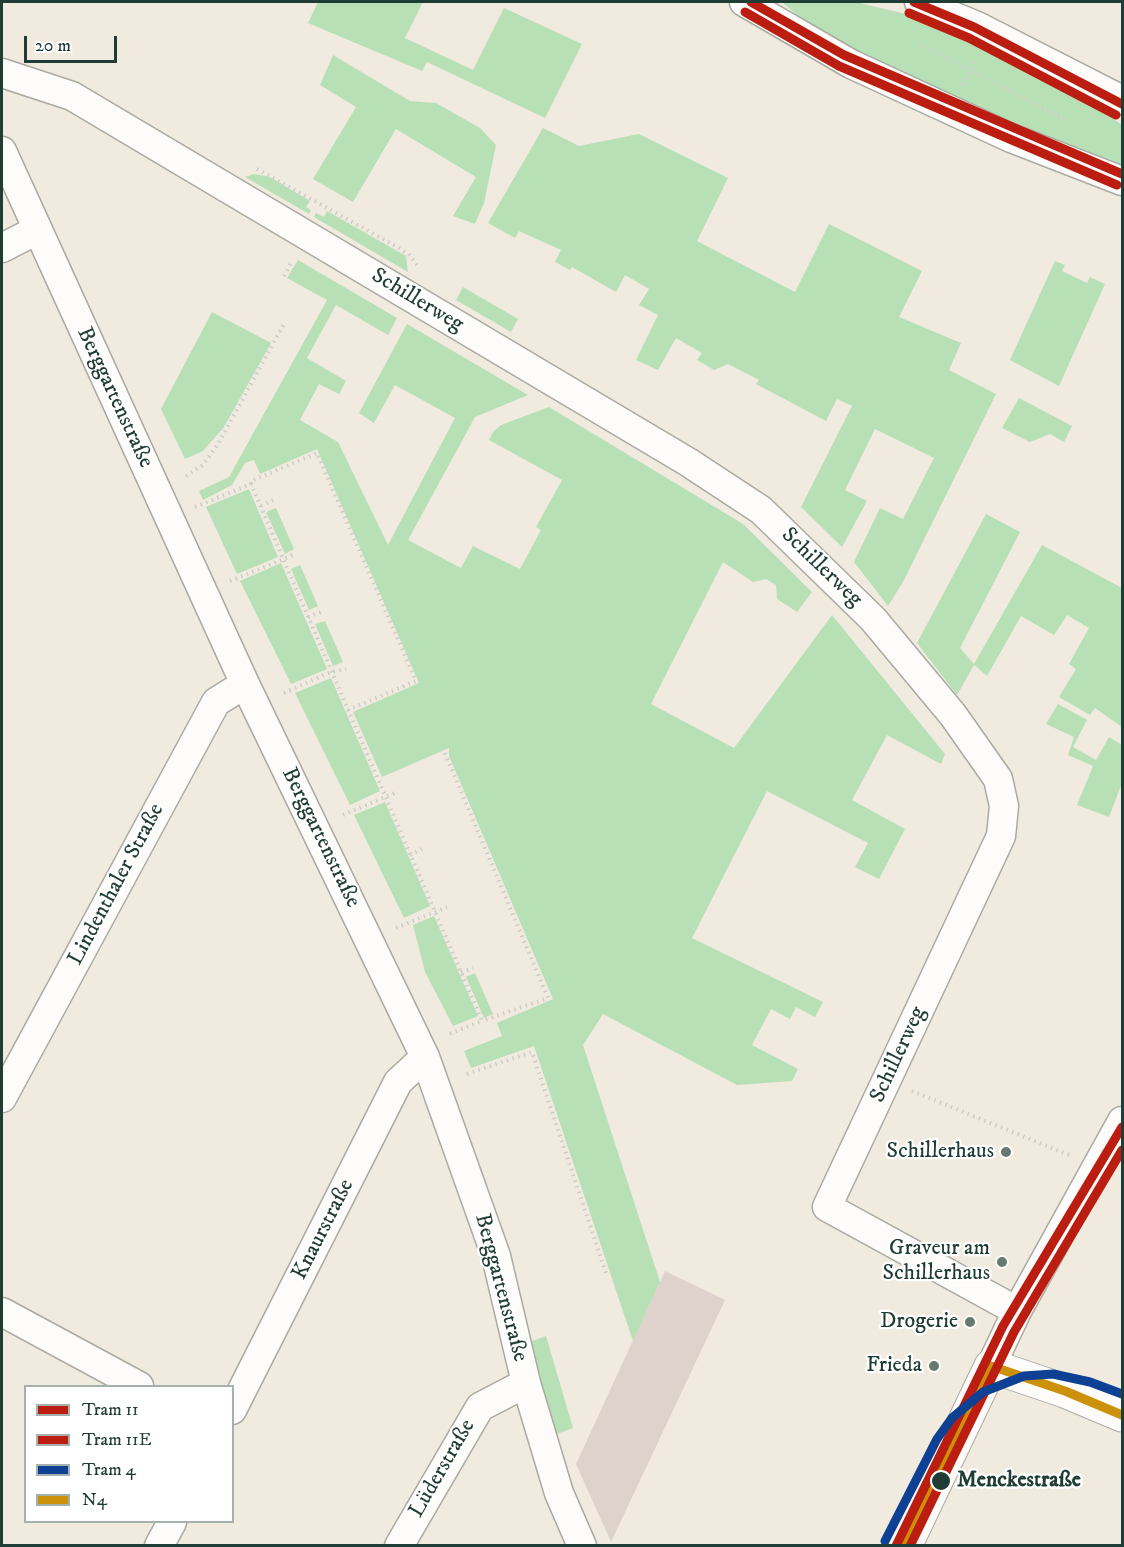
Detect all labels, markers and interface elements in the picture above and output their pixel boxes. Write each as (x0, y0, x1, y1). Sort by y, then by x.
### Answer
scale bar (27, 24, 120, 62)
text: 20 m (35, 35, 71, 57)
street label: Schillerweg (366, 263, 468, 339)
street label: Berggartenstraße (70, 323, 158, 473)
street label: Schillerweg (775, 523, 867, 613)
street label: Berggartenstraße (275, 764, 365, 912)
street label: Lindenthaler Straße (63, 800, 171, 970)
street label: Schillerweg (865, 1003, 933, 1107)
place label: Schillerhaus (887, 1139, 994, 1165)
marker: Schillerhaus (999, 1145, 1013, 1159)
street label: Knaurstraße (287, 1175, 361, 1285)
street label: Berggartenstraße (468, 1211, 532, 1365)
place label: Graveur am Schillerhaus (883, 1236, 990, 1288)
marker: Graveur am Schillerhaus (995, 1255, 1009, 1269)
place label: Drogerie (880, 1309, 958, 1335)
marker: Drogerie (963, 1315, 977, 1329)
place label: Frieda (866, 1353, 922, 1379)
marker: Frieda (927, 1359, 941, 1373)
legend (24, 1385, 234, 1523)
text: Tram 11 (82, 1399, 139, 1421)
street label: Lüderstraße (404, 1415, 482, 1523)
text: Tram 11E (82, 1429, 151, 1451)
text: Tram 4 (82, 1459, 136, 1481)
place label: Menckestraße (957, 1468, 1081, 1494)
marker: Menckestraße (930, 1470, 952, 1492)
text: N4 (82, 1489, 107, 1511)

